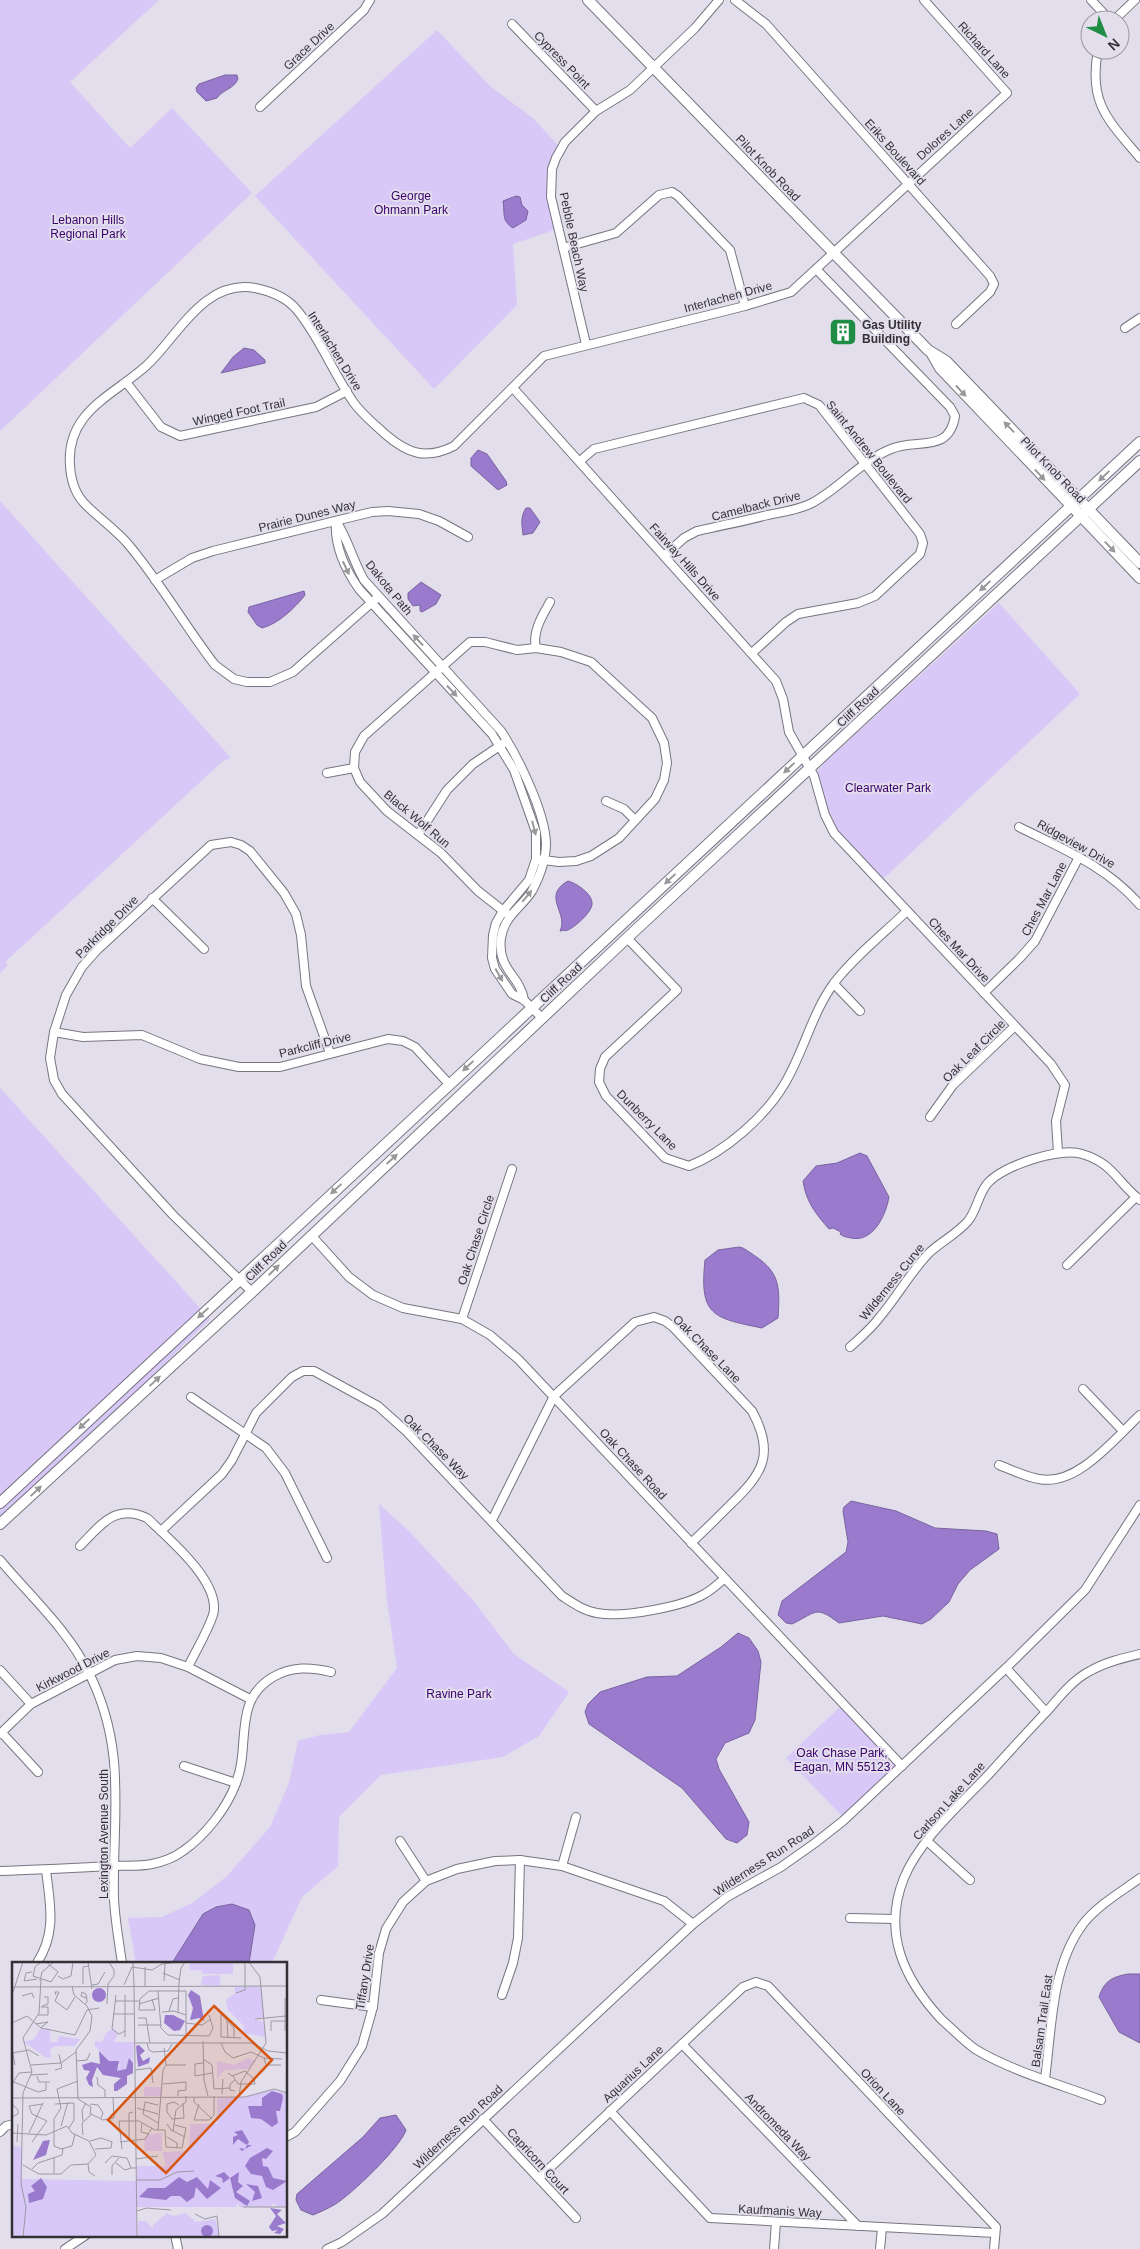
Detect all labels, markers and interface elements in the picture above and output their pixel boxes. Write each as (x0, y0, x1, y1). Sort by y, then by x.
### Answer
north arrow (1080, 10, 1130, 60)
street label: Grace Drive (281, 19, 337, 73)
street label: Richard Lane (955, 19, 1013, 81)
street label: Cypress Point (531, 28, 593, 92)
text: N (1105, 35, 1123, 54)
street label: Dolores Lane (914, 105, 976, 163)
street label: Eriks Boulevard (862, 116, 928, 188)
street label: Pilot Knob Road (733, 132, 803, 204)
park label: George Ohmann Park (374, 189, 449, 217)
street label: Pebble Beach Way (557, 191, 591, 293)
park label: Lebanon Hills Regional Park (50, 213, 127, 241)
street label: Interlachen Drive (682, 278, 774, 316)
street label: Interlachen Drive (305, 309, 365, 393)
building icon: Gas Utility Building (828, 317, 858, 347)
place label: Gas Utility Building (862, 318, 922, 346)
one-way arrow (955, 385, 967, 397)
street label: Winged Foot Trail (192, 395, 286, 429)
street label: Saint Andrew Boulevard (823, 398, 915, 506)
one-way arrow (1003, 421, 1015, 433)
street label: Pilot Knob Road (1018, 434, 1088, 506)
one-way arrow (1034, 468, 1046, 480)
one-way arrow (1098, 470, 1111, 481)
street label: Camelback Drive (710, 488, 802, 524)
street label: Prairie Dunes Way (257, 497, 357, 535)
street label: Fairway Hills Drive (647, 520, 724, 604)
one-way arrow (1104, 541, 1116, 553)
street label: Dakota Path (363, 558, 415, 618)
one-way arrow (343, 561, 351, 575)
one-way arrow (980, 580, 992, 592)
one-way arrow (412, 635, 424, 647)
one-way arrow (446, 684, 458, 696)
street label: Cliff Road (834, 684, 882, 730)
one-way arrow (784, 762, 796, 774)
park label: Clearwater Park (845, 781, 932, 795)
street label: Black Wolf Run (381, 787, 453, 851)
street label: Ridgeview Drive (1035, 817, 1118, 871)
one-way arrow (530, 820, 538, 835)
street label: Ches Mar Lane (1019, 859, 1070, 939)
one-way arrow (664, 873, 676, 884)
one-way arrow (522, 890, 533, 903)
street label: Parkridge Drive (73, 893, 141, 961)
street label: Ches Mar Drive (925, 915, 993, 985)
street label: Cliff Road (537, 960, 585, 1006)
one-way arrow (494, 969, 503, 982)
street label: Oak Leaf Circle (940, 1017, 1008, 1085)
street label: Parkcliff Drive (278, 1029, 353, 1061)
one-way arrow (463, 1060, 475, 1072)
street label: Dunberry Lane (614, 1087, 680, 1153)
one-way arrow (386, 1153, 398, 1165)
one-way arrow (331, 1183, 343, 1195)
street label: Oak Chase Circle (455, 1193, 497, 1287)
street label: Cliff Road (242, 1238, 290, 1284)
street label: Wilderness Curve (857, 1241, 927, 1323)
one-way arrow (268, 1265, 280, 1277)
one-way arrow (197, 1307, 209, 1319)
street label: Oak Chase Lane (670, 1312, 744, 1386)
one-way arrow (149, 1375, 161, 1387)
street label: Oak Chase Way (400, 1411, 472, 1483)
one-way arrow (78, 1418, 90, 1430)
street label: Oak Chase Road (596, 1426, 670, 1502)
one-way arrow (29, 1485, 41, 1497)
street label: Kirkwood Drive (34, 1645, 112, 1695)
park label: Ravine Park (426, 1687, 493, 1701)
park label: Oak Chase Park, Eagan, MN 55123 (794, 1746, 891, 1774)
street label: Carlson Lake Lane (910, 1759, 988, 1843)
street label: Lexington Avenue South (97, 1769, 111, 1899)
street label: Wilderness Run Road (711, 1823, 817, 1899)
street label: Tiffany Drive (353, 1943, 377, 2011)
inset map (12, 1962, 288, 2236)
street label: Balsam Trail East (1029, 1973, 1056, 2068)
street label: Aquarius Lane (600, 2042, 666, 2106)
street label: Orion Lane (858, 2066, 909, 2119)
street label: Wilderness Run Road (411, 2082, 505, 2172)
street label: Andromeda Way (742, 2090, 814, 2164)
street label: Capricorn Court (504, 2125, 572, 2197)
street label: Kaufmanis Way (738, 2202, 822, 2220)

